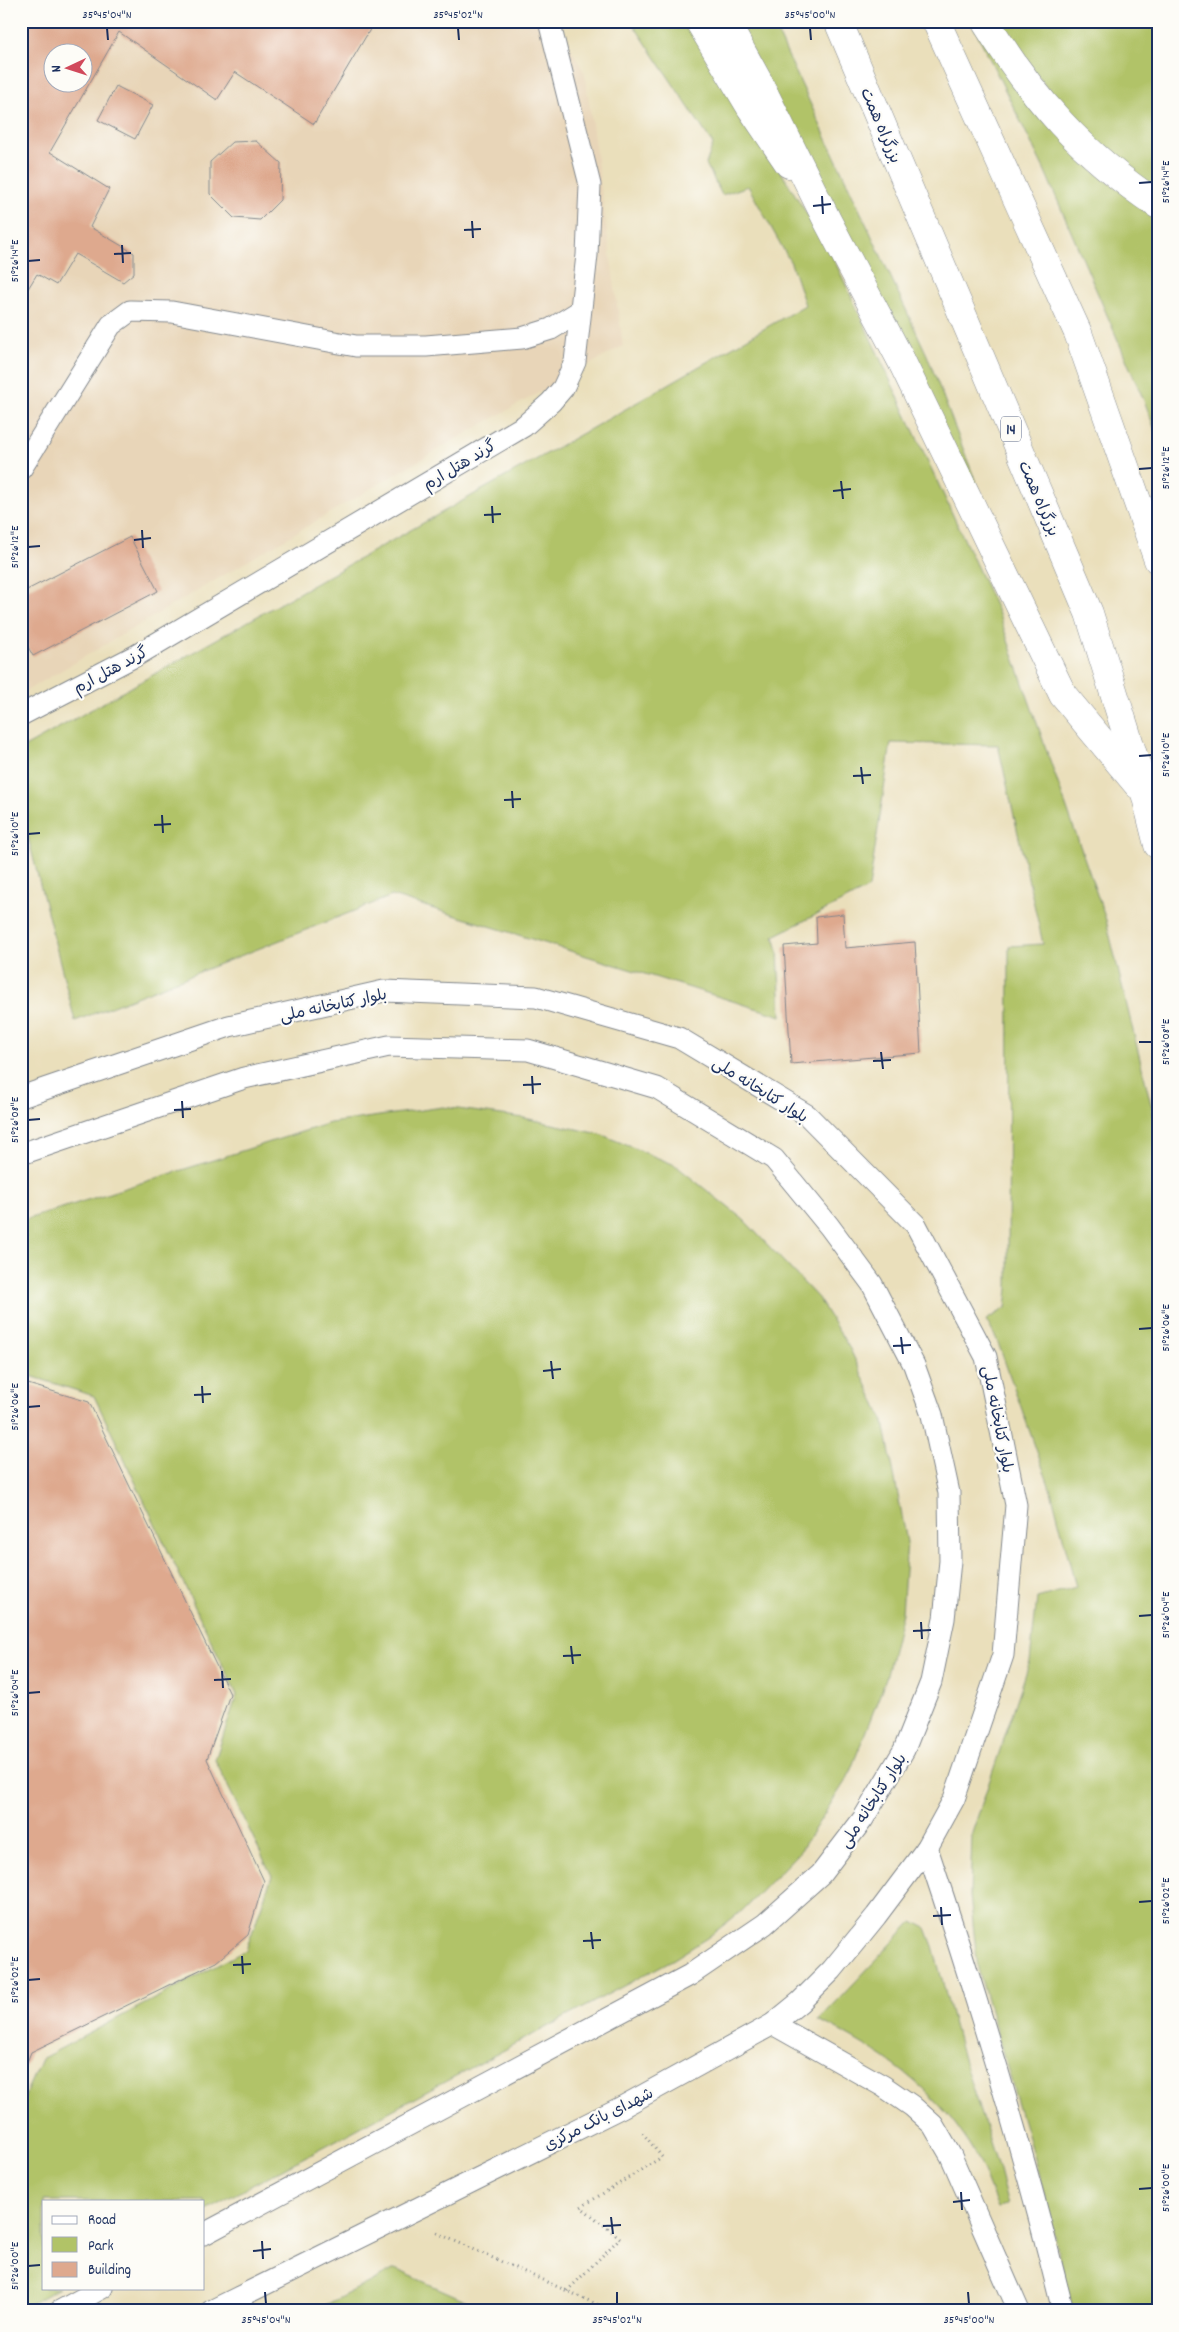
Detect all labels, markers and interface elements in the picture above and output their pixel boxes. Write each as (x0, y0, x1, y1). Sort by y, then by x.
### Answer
text: 35°45'04"N (82, 7, 132, 24)
text: 35°45'02"N (433, 7, 483, 24)
text: 35°45'00"N (785, 7, 836, 24)
north arrow (42, 42, 92, 92)
text: N (47, 65, 67, 73)
street label: بزرگراه همت (853, 85, 906, 167)
text: 51°26'14"E (1158, 160, 1175, 203)
text: 51°26'14"E (7, 239, 24, 282)
road number: 14 (1001, 416, 1021, 442)
street label: گرند هتل ارم (419, 435, 501, 497)
text: 51°26'12"E (1158, 446, 1175, 490)
street label: بزرگراه همت (1011, 458, 1064, 540)
text: 51°26'12"E (7, 525, 24, 569)
street label: گرند هتل ارم (70, 642, 153, 701)
text: 51°26'10"E (1158, 732, 1175, 777)
text: 51°26'10"E (7, 811, 24, 856)
street label: بلوار کتابخانه ملی (278, 984, 389, 1029)
text: 51°26'08"E (1158, 1018, 1175, 1065)
street label: بلوار کتابخانه ملی (707, 1052, 812, 1130)
text: 51°26'08"E (7, 1096, 24, 1143)
text: 51°26'06"E (1158, 1304, 1175, 1352)
street label: بلوار کتابخانه ملی (975, 1364, 1018, 1475)
text: 51°26'06"E (7, 1383, 24, 1431)
text: 51°26'04"E (1158, 1591, 1175, 1638)
text: 51°26'04"E (7, 1669, 24, 1716)
street label: بلوار کتابخانه ملی (835, 1749, 913, 1853)
text: 51°26'02"E (1158, 1877, 1175, 1925)
text: 51°26'02"E (7, 1956, 24, 2004)
street label: شهدای بانک مرکزی (540, 2083, 658, 2158)
text: 51°26'00"E (1158, 2163, 1175, 2212)
legend (42, 2200, 205, 2290)
text: Road (88, 2210, 116, 2232)
text: Park (88, 2236, 114, 2258)
text: 51°26'00"E (7, 2241, 24, 2290)
text: Building (88, 2260, 131, 2282)
text: 35°45'04"N (241, 2312, 291, 2329)
text: 35°45'02"N (592, 2312, 642, 2329)
text: 35°45'00"N (944, 2312, 995, 2329)

